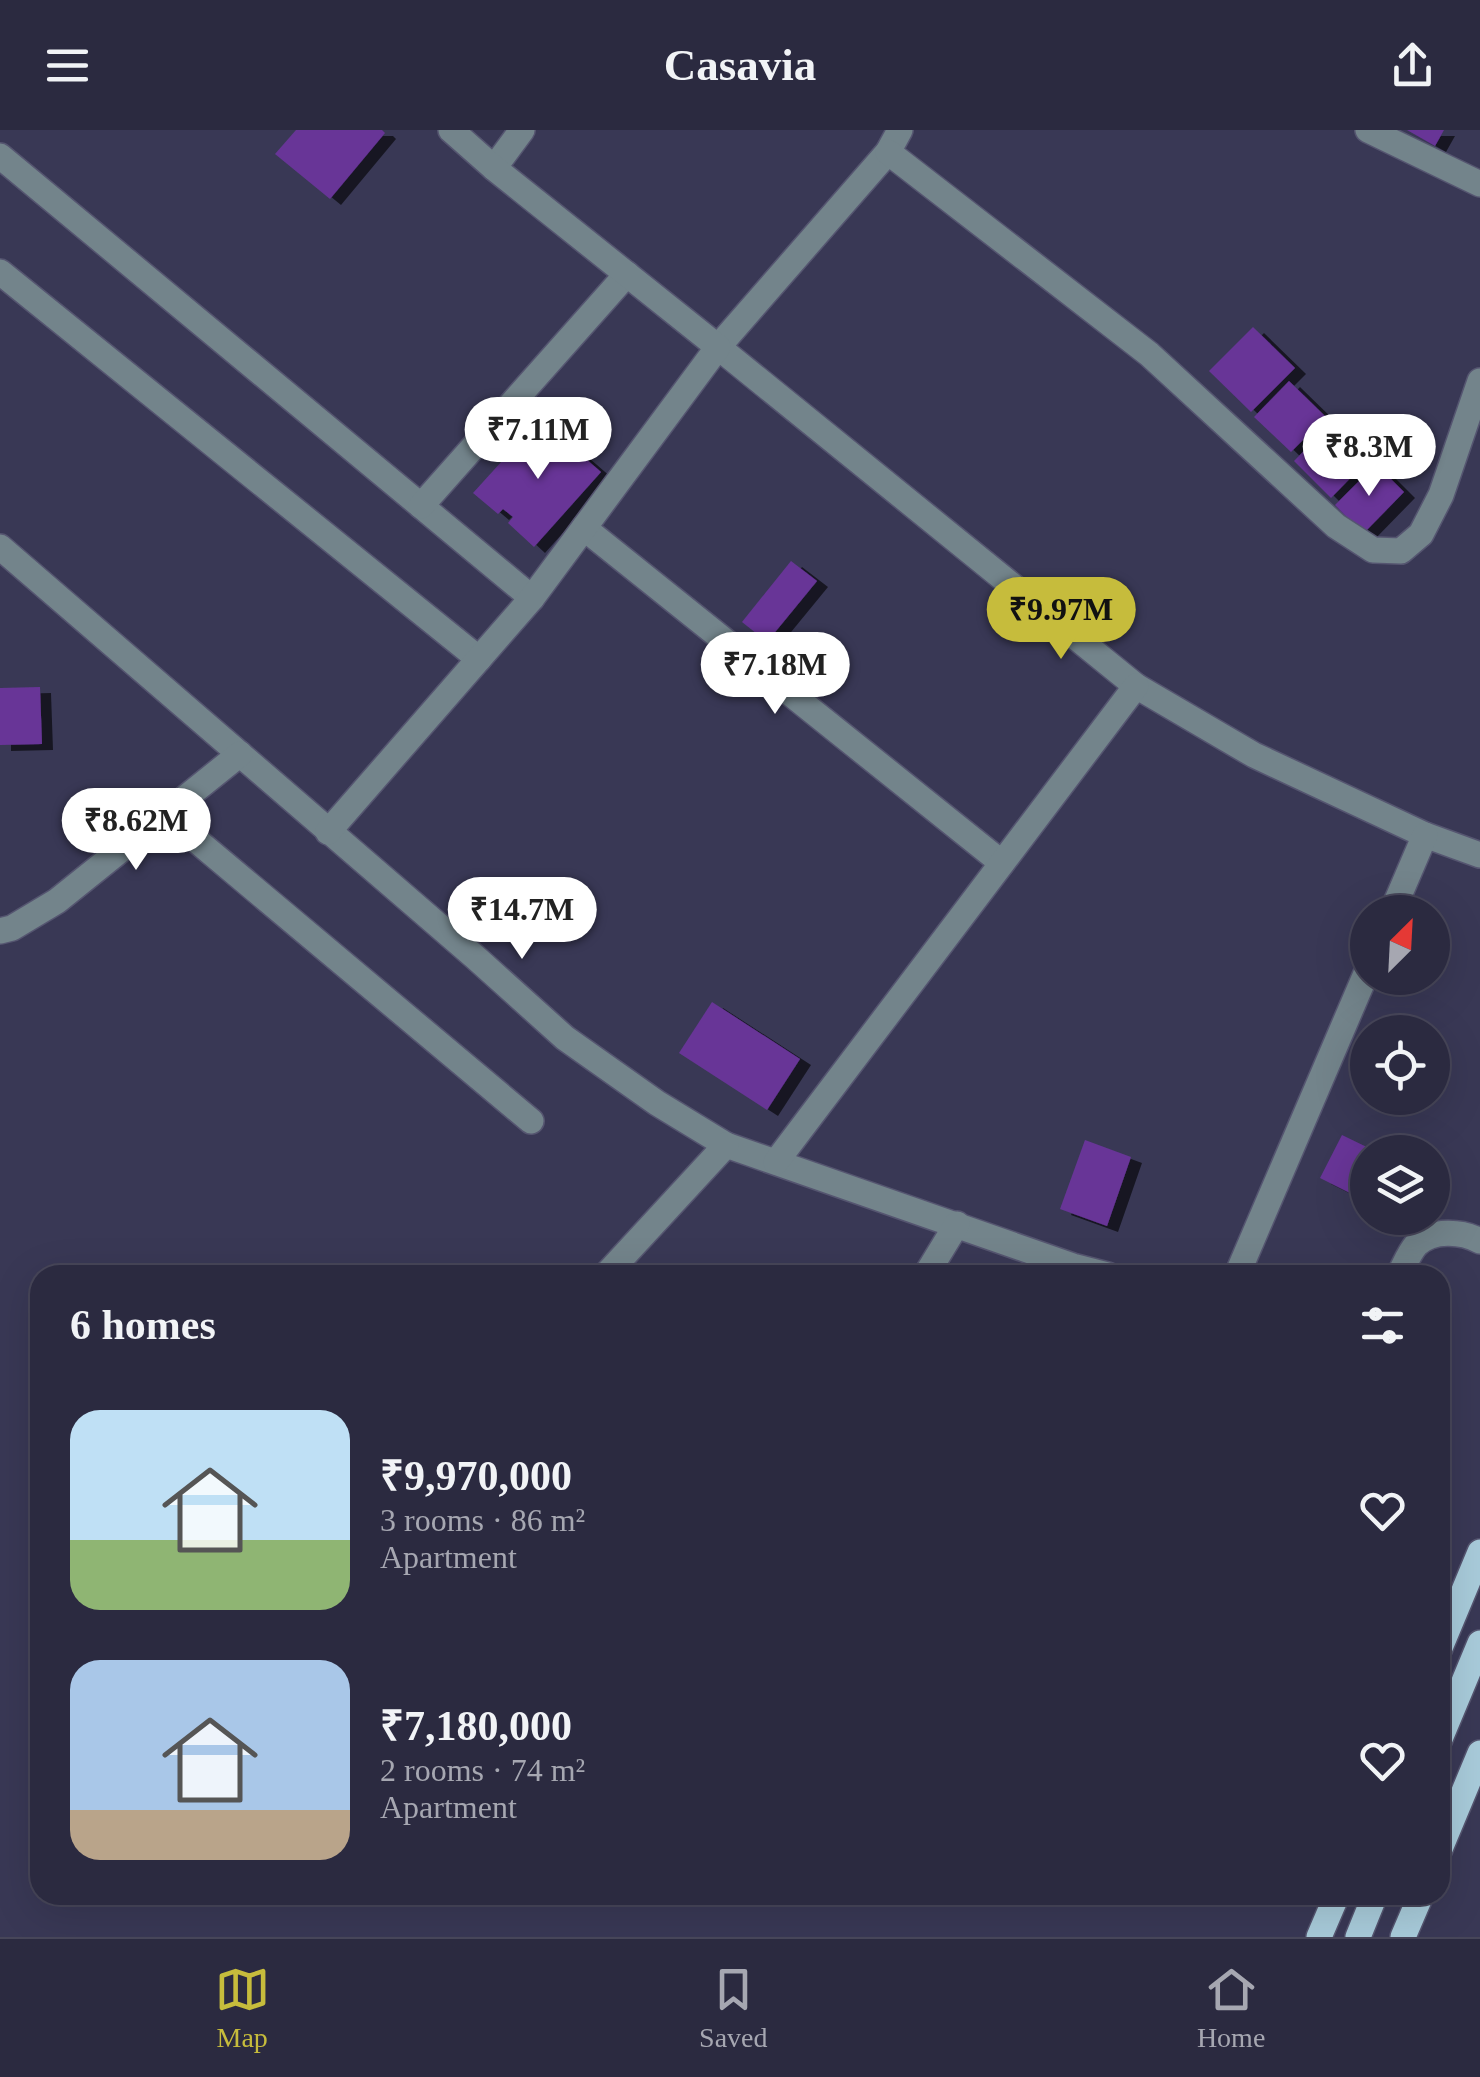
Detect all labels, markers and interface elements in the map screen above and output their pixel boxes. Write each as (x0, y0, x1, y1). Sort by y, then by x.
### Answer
icon: menu (40, 38, 95, 93)
icon: share (1385, 38, 1440, 93)
text: Casavia (664, 40, 816, 90)
pin: ₹7.11M (457, 397, 619, 482)
text: ₹7.11M (487, 411, 589, 447)
pin: ₹8.3M (1299, 414, 1439, 499)
text: ₹8.3M (1325, 428, 1413, 464)
pin: ₹9.97M (980, 577, 1142, 662)
text: ₹9.97M (1009, 591, 1113, 627)
pin: ₹7.18M (694, 632, 856, 717)
text: ₹7.18M (723, 646, 827, 682)
pin: ₹8.62M (55, 788, 217, 873)
text: ₹8.62M (84, 802, 188, 838)
pin: ₹14.7M (441, 877, 603, 962)
text: ₹14.7M (470, 891, 574, 927)
north arrow (1350, 895, 1450, 995)
map controls (1350, 895, 1450, 1235)
button: locate (1350, 1015, 1450, 1115)
button: layers (1350, 1135, 1450, 1235)
icon: filters (1355, 1298, 1410, 1353)
text: 6 homes (70, 1302, 216, 1348)
icon: home (150, 1450, 270, 1570)
text: ₹9,970,000 (380, 1453, 572, 1499)
icon: heart (1355, 1483, 1410, 1538)
text: 3 rooms · 86 m² (380, 1502, 585, 1538)
text: Apartment (380, 1539, 517, 1575)
icon: home (150, 1700, 270, 1820)
text: ₹7,180,000 (380, 1703, 572, 1749)
icon: heart (1355, 1733, 1410, 1788)
text: 2 rooms · 74 m² (380, 1752, 585, 1788)
text: Apartment (380, 1789, 517, 1825)
tab: Map (215, 1962, 270, 2054)
tab: Saved (699, 1962, 768, 2054)
tab: Home (1197, 1962, 1265, 2054)

